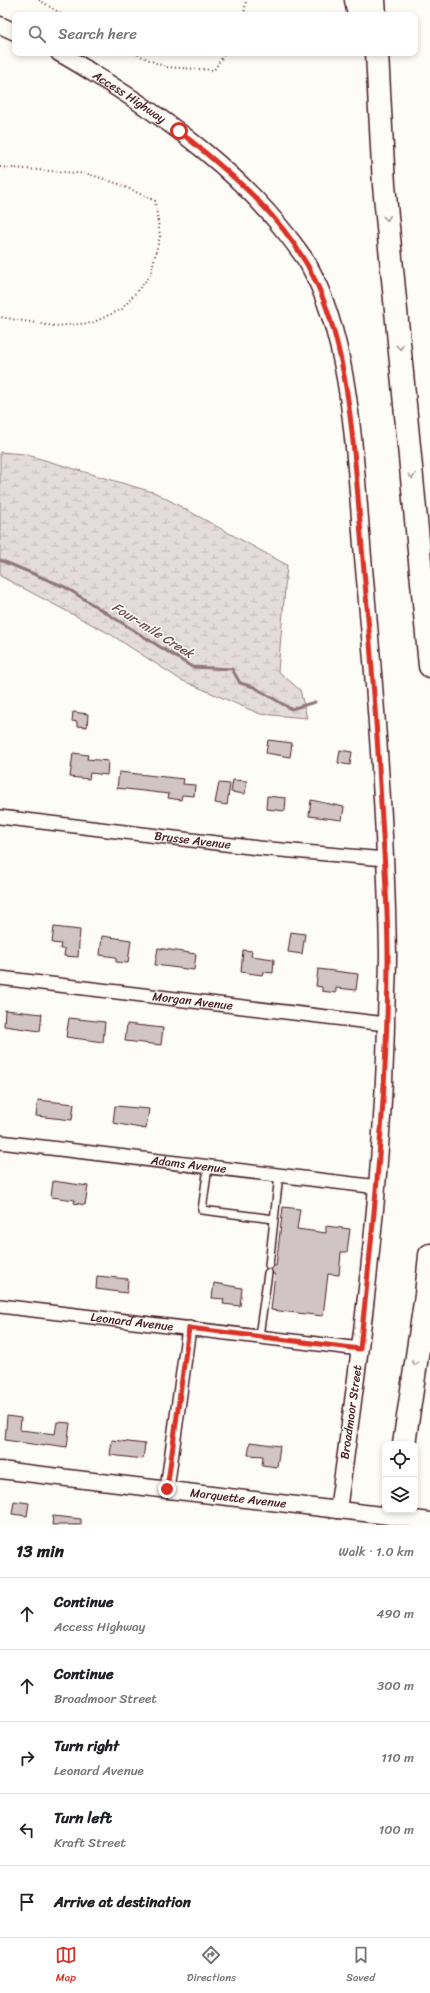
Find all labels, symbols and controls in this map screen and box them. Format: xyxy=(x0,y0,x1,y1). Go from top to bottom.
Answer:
search box xyxy=(12,12,418,56)
text: Search here xyxy=(58,21,137,47)
icon: search xyxy=(26,23,48,45)
street label: Access Highway xyxy=(87,64,171,130)
route start xyxy=(170,122,188,140)
one-way arrow xyxy=(383,215,392,221)
one-way arrow xyxy=(395,344,404,350)
one-way arrow xyxy=(408,473,417,479)
water label: Four-mile Creek xyxy=(108,596,200,665)
street label: Brusse Avenue xyxy=(153,825,232,856)
street label: Morgan Avenue xyxy=(151,985,234,1017)
street label: Adams Avenue xyxy=(149,1149,228,1180)
street label: Leonard Avenue xyxy=(90,1306,175,1338)
one-way arrow xyxy=(411,1360,420,1366)
street label: Broadmoor Street xyxy=(333,1363,369,1461)
map controls xyxy=(382,1441,418,1513)
button: locate xyxy=(382,1441,418,1477)
button: layers xyxy=(382,1477,418,1513)
route end xyxy=(158,1480,176,1498)
street label: Marquette Avenue xyxy=(189,1482,288,1515)
text: 13 min xyxy=(16,1536,64,1566)
text: Walk · 1.0 km xyxy=(339,1540,414,1563)
text: Continue xyxy=(54,1589,114,1615)
text: 490 m xyxy=(376,1602,414,1625)
icon: ahead xyxy=(16,1603,38,1625)
text: Access Highway xyxy=(54,1615,145,1638)
text: Continue xyxy=(54,1661,114,1687)
text: 300 m xyxy=(377,1674,414,1697)
icon: ahead xyxy=(16,1675,38,1697)
text: Broadmoor Street xyxy=(54,1687,157,1710)
text: Turn right xyxy=(54,1733,119,1759)
text: 110 m xyxy=(381,1746,414,1769)
icon: right xyxy=(16,1747,38,1769)
text: Leonard Avenue xyxy=(54,1759,144,1782)
text: Turn left xyxy=(54,1805,112,1831)
text: 100 m xyxy=(379,1818,414,1841)
icon: left xyxy=(16,1819,38,1841)
text: Kraft Street xyxy=(54,1831,126,1854)
text: Arrive at destination xyxy=(54,1889,191,1915)
icon: arrive xyxy=(16,1891,38,1913)
tab: Map xyxy=(55,1944,77,1987)
tab: Directions xyxy=(187,1944,236,1987)
tab: Saved xyxy=(346,1944,375,1987)

